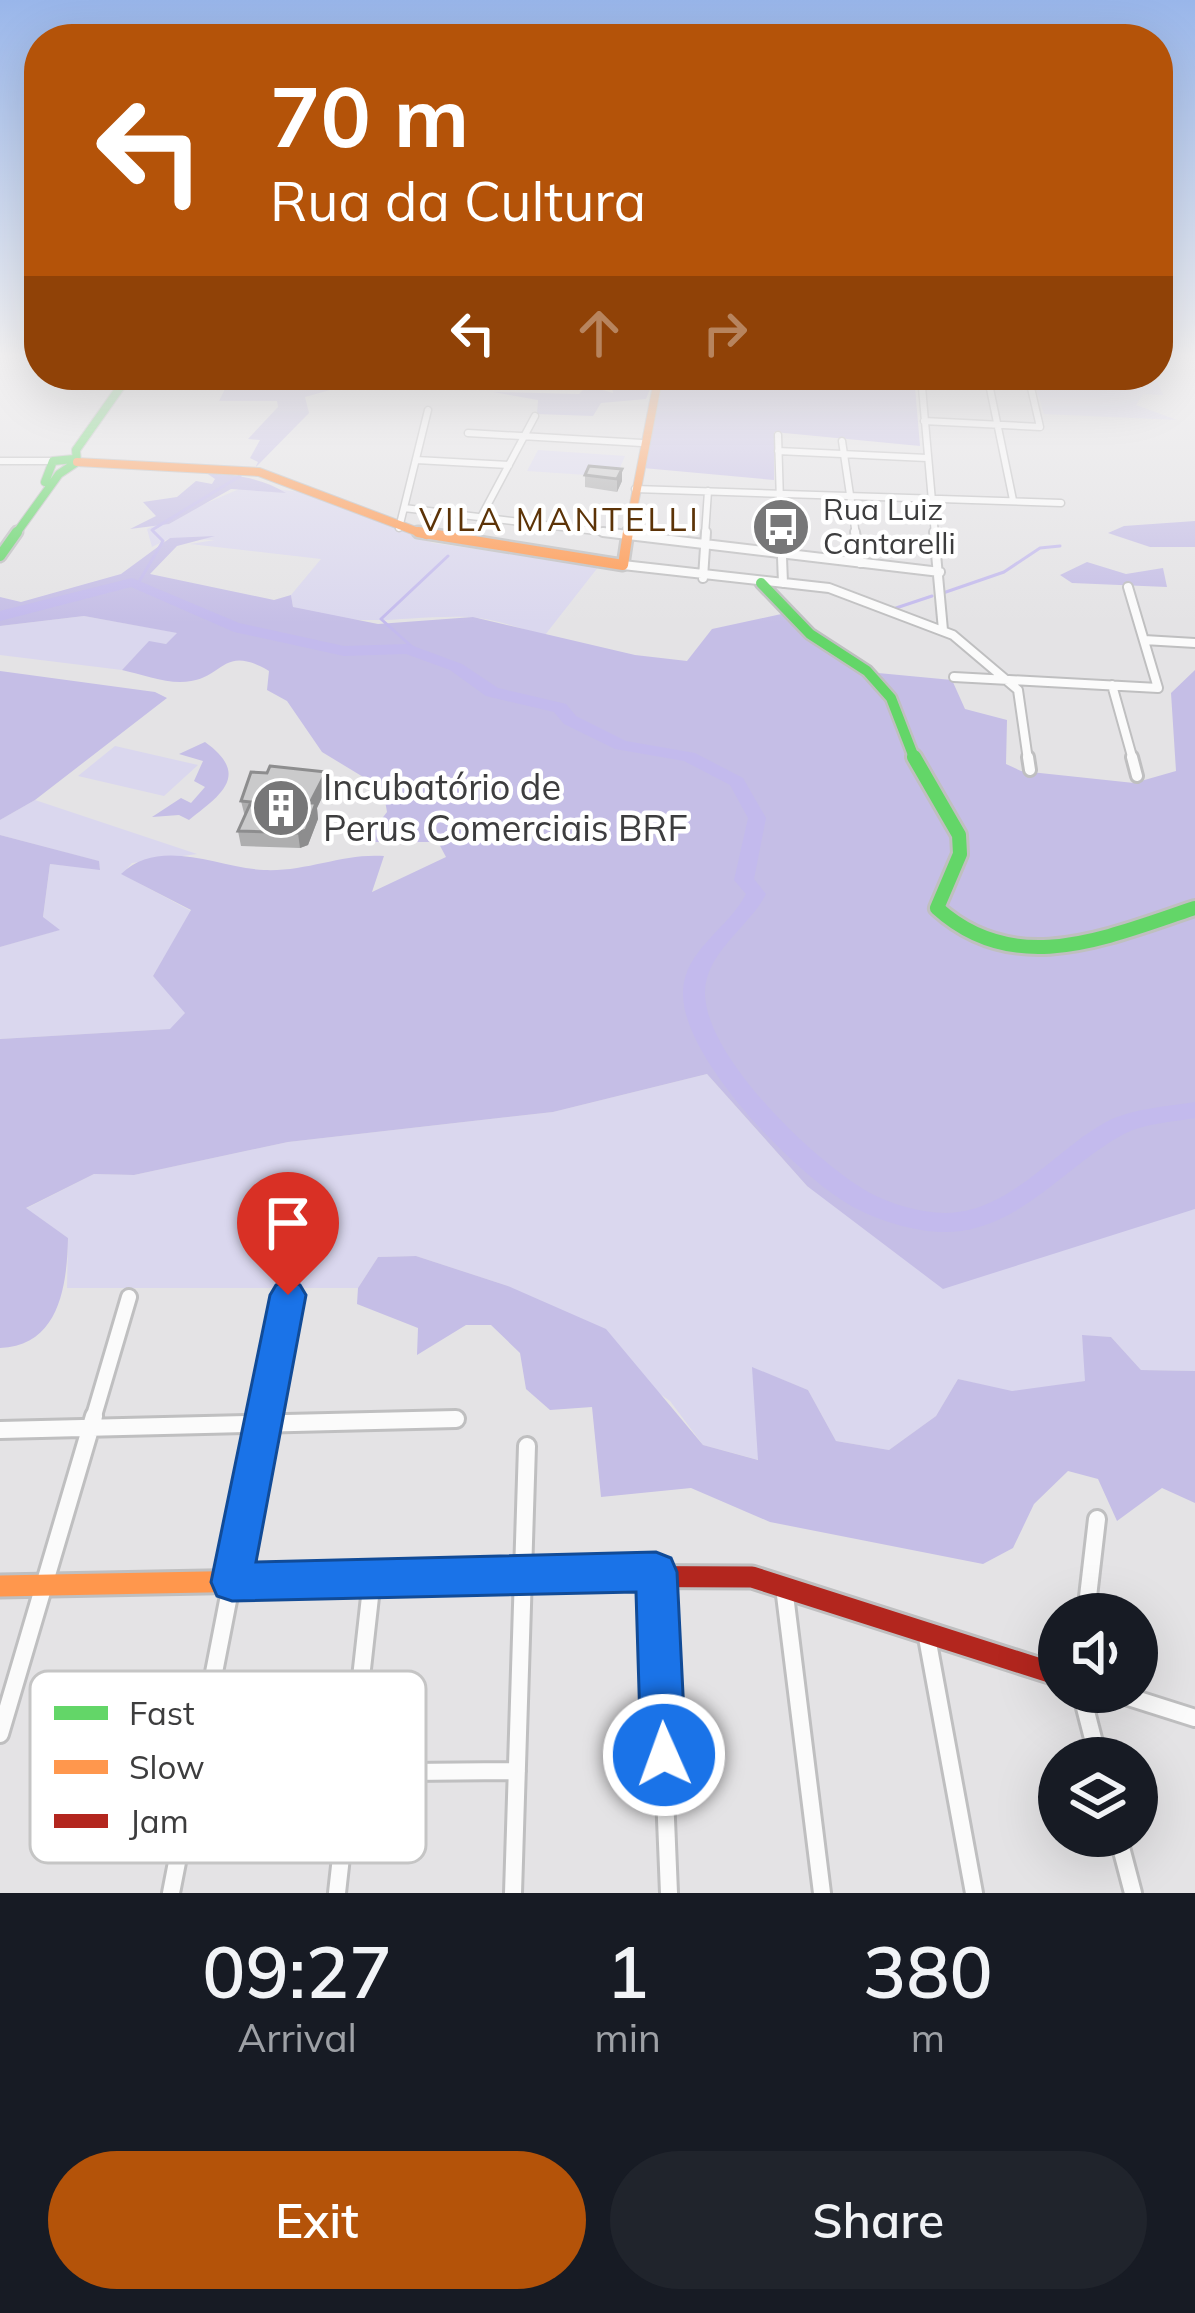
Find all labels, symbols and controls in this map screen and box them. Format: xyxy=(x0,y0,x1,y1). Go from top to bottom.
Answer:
text: 70 m xyxy=(270,63,469,168)
icon: left xyxy=(72,72,228,228)
text: Rua da Cultura xyxy=(270,167,646,235)
icon: left xyxy=(440,300,506,366)
icon: ahead xyxy=(566,300,632,366)
icon: right xyxy=(692,300,758,366)
place label: Rua Luiz Cantarelli xyxy=(823,490,956,562)
bus stop icon: Rua Luiz Cantarelli xyxy=(750,496,812,558)
district label: VILA MANTELLI xyxy=(419,498,701,539)
place label: Incubatório de Perus Comerciais BRF xyxy=(323,764,688,850)
building icon: Incubatório de Perus Comerciais BRF xyxy=(250,777,312,839)
pin xyxy=(237,1172,339,1295)
icon: arrive xyxy=(255,1190,321,1256)
map controls xyxy=(1038,1593,1158,1857)
button: sound xyxy=(1038,1593,1158,1713)
legend xyxy=(30,1671,426,1863)
text: Fast xyxy=(129,1692,194,1733)
position arrow xyxy=(601,1692,727,1818)
button: layers xyxy=(1038,1737,1158,1857)
text: Slow xyxy=(129,1746,205,1787)
text: Jam xyxy=(129,1800,189,1841)
text: 09:27 xyxy=(202,1926,392,2016)
text: 1 xyxy=(606,1926,649,2016)
text: 380 xyxy=(863,1926,993,2016)
text: Arrival xyxy=(238,2013,357,2062)
text: min xyxy=(594,2013,661,2062)
text: m xyxy=(911,2013,945,2062)
button: Exit xyxy=(48,2151,586,2289)
button: Share xyxy=(610,2151,1147,2289)

